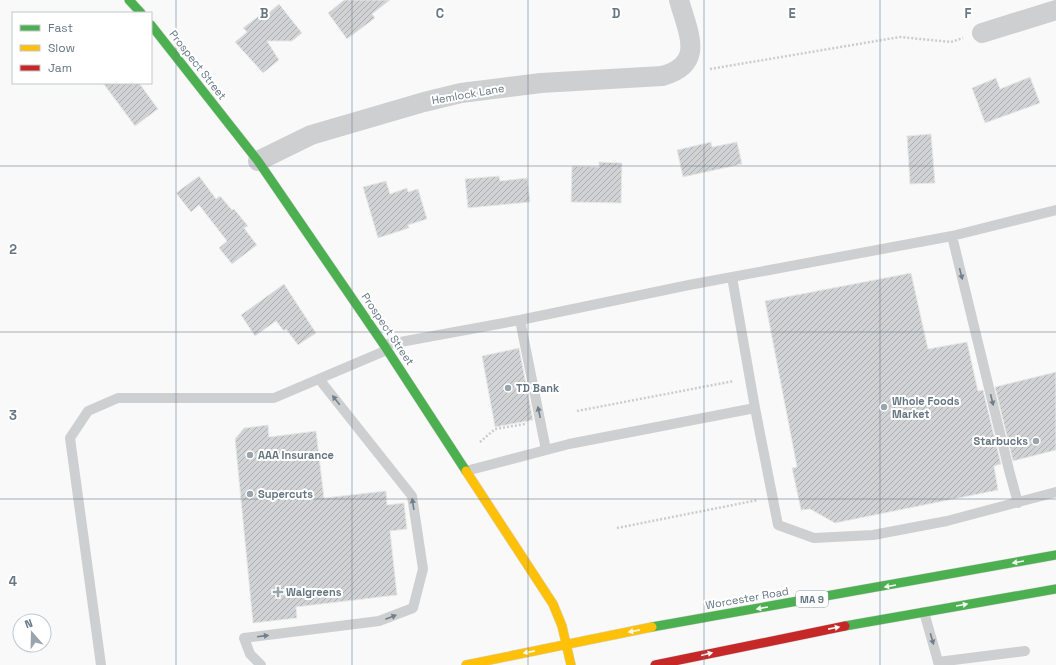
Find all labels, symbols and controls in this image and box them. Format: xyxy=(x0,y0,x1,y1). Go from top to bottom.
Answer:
text: B xyxy=(260,5,269,22)
text: C xyxy=(436,5,444,22)
text: D xyxy=(612,5,621,22)
text: E xyxy=(788,5,796,22)
text: F xyxy=(965,5,972,22)
legend xyxy=(12,12,152,84)
text: Fast xyxy=(48,20,73,36)
street label: Prospect Street xyxy=(166,27,230,103)
text: Slow xyxy=(48,40,75,56)
text: Jam xyxy=(48,60,72,76)
street label: Hemlock Lane xyxy=(431,81,505,107)
text: 2 xyxy=(9,241,17,258)
one-way arrow xyxy=(958,268,964,280)
street label: Prospect Street xyxy=(359,290,417,368)
place label: TD Bank xyxy=(516,381,560,395)
marker: TD Bank xyxy=(503,383,513,393)
place label: Whole Foods Market xyxy=(892,394,960,421)
one-way arrow xyxy=(989,394,995,406)
one-way arrow xyxy=(332,395,341,405)
marker: Whole Foods Market xyxy=(879,402,889,412)
one-way arrow xyxy=(535,406,541,418)
text: 3 xyxy=(9,407,17,424)
place label: Starbucks xyxy=(974,434,1028,448)
marker: Starbucks xyxy=(1031,436,1041,446)
place label: AAA Insurance xyxy=(258,448,334,462)
marker: AAA Insurance xyxy=(245,450,255,460)
place label: Supercuts xyxy=(258,487,313,501)
marker: Supercuts xyxy=(245,489,255,499)
one-way arrow xyxy=(410,498,416,510)
one-way arrow xyxy=(1012,560,1024,566)
text: 4 xyxy=(9,573,17,590)
one-way arrow xyxy=(884,583,896,589)
street label: Worcester Road xyxy=(704,584,790,612)
place label: Walgreens xyxy=(286,585,342,599)
marker: Walgreens xyxy=(273,587,283,597)
road number: MA 9 xyxy=(796,591,828,607)
one-way arrow xyxy=(956,602,968,608)
one-way arrow xyxy=(756,605,768,611)
north arrow xyxy=(12,613,52,653)
one-way arrow xyxy=(386,613,398,619)
text: N xyxy=(23,616,34,631)
one-way arrow xyxy=(828,625,840,631)
one-way arrow xyxy=(628,628,640,634)
one-way arrow xyxy=(257,632,269,639)
one-way arrow xyxy=(929,633,935,645)
one-way arrow xyxy=(523,650,535,656)
one-way arrow xyxy=(701,650,713,656)

